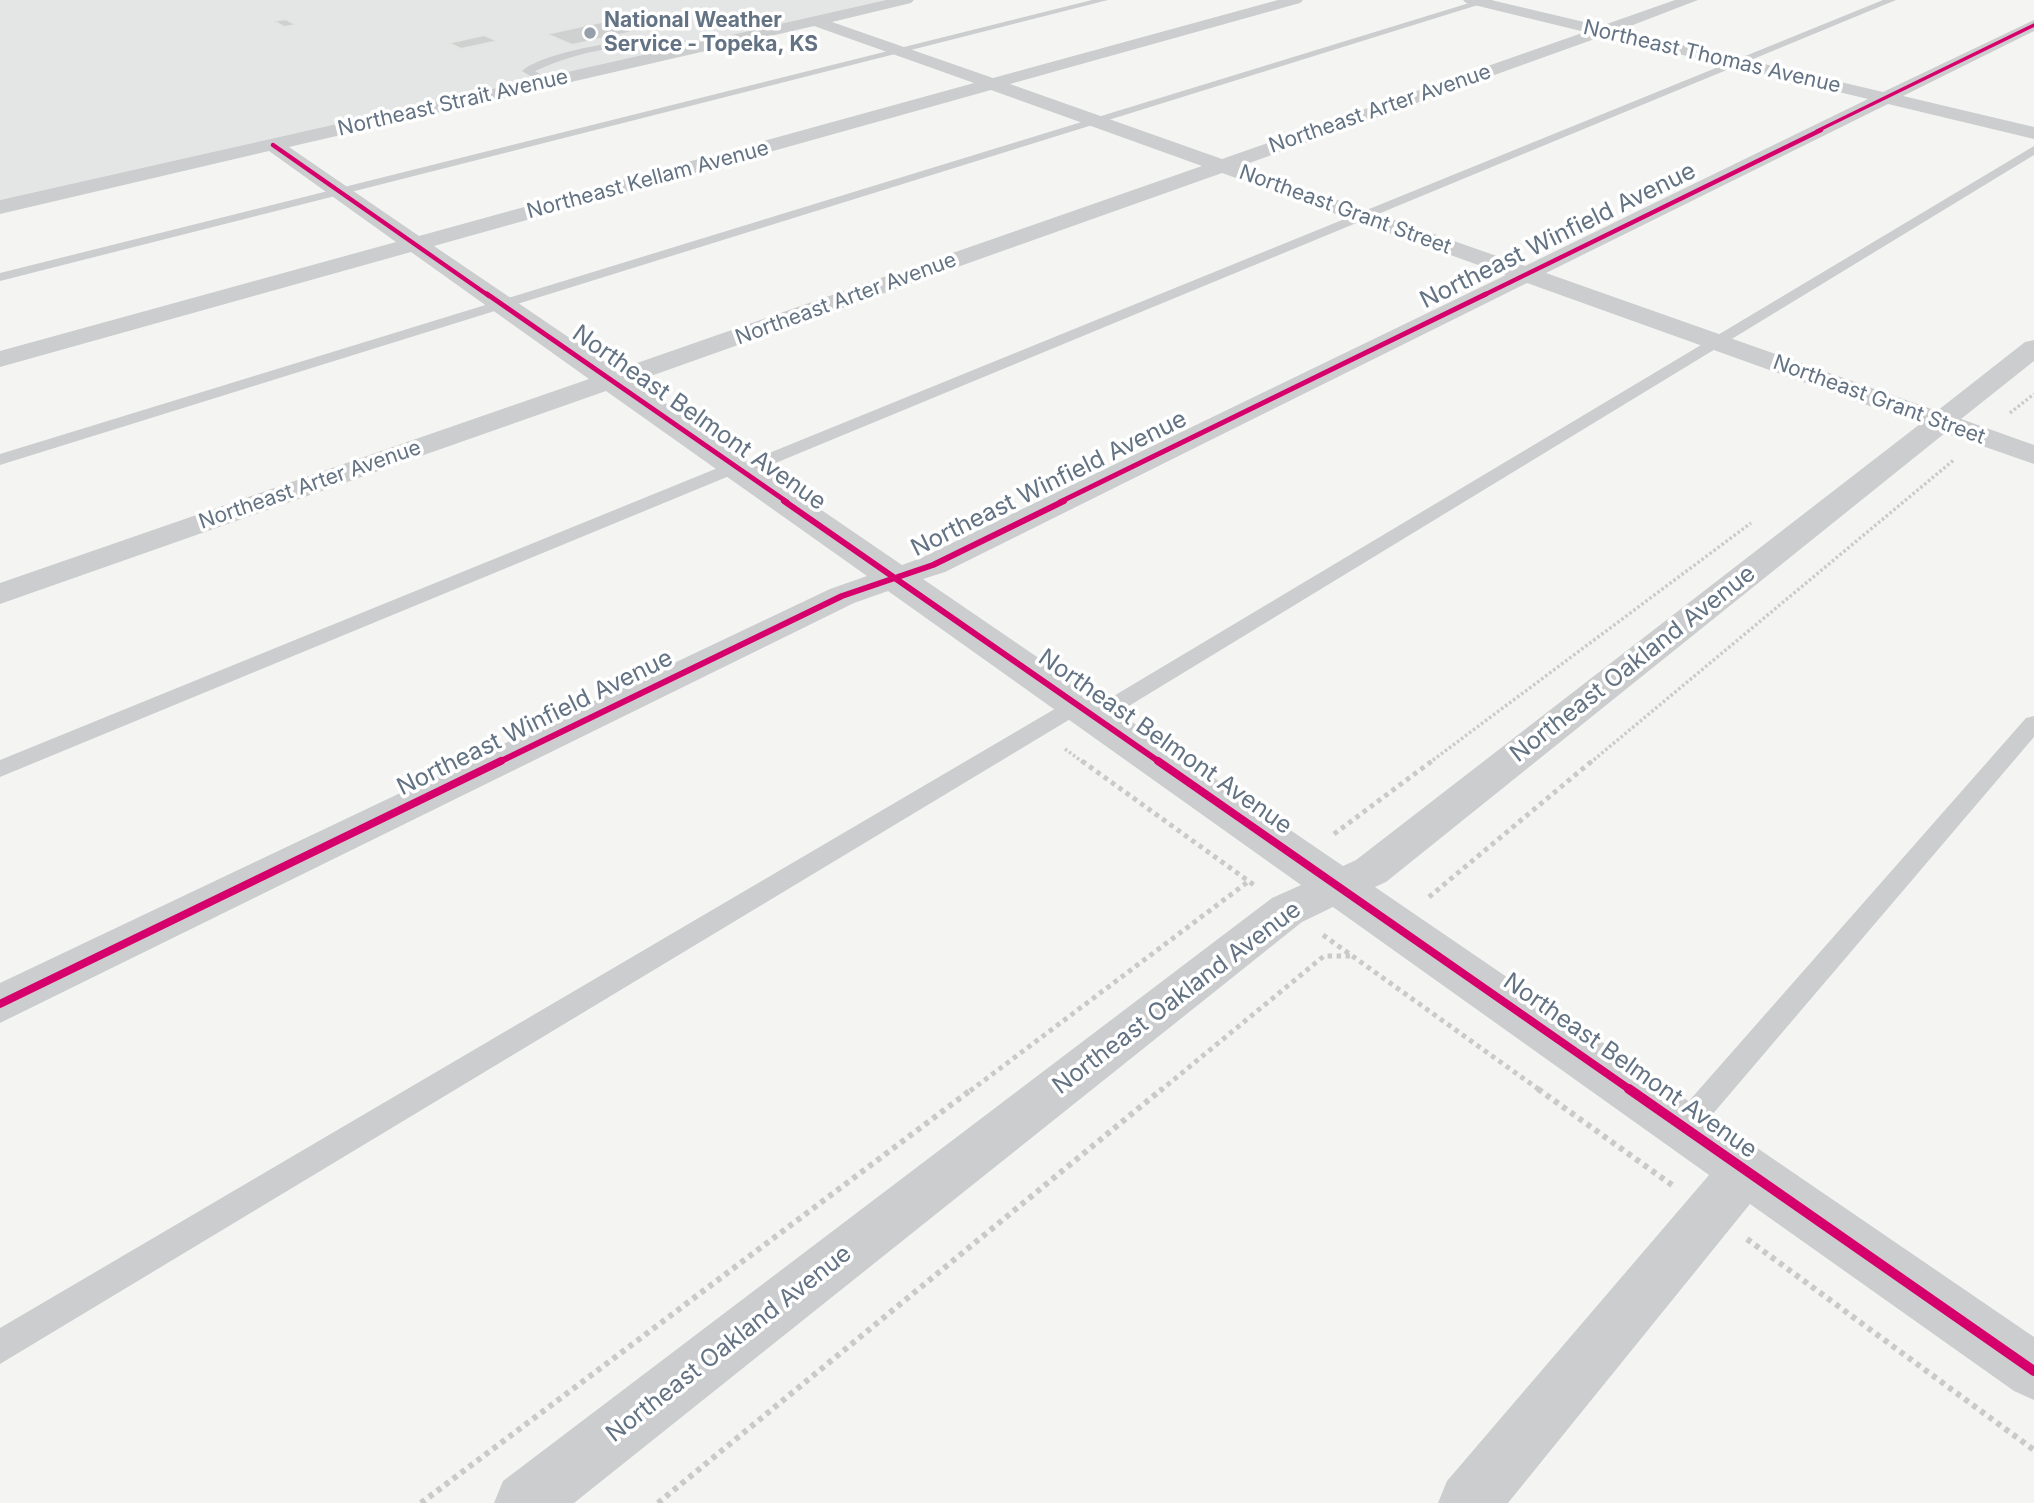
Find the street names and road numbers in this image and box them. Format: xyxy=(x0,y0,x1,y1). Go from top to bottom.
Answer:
street label: Northeast Thomas Avenue xyxy=(1581,15,1843,99)
street label: Northeast Arter Avenue xyxy=(1266,59,1494,159)
street label: Northeast Strait Avenue xyxy=(335,64,571,142)
street label: Northeast Kellam Avenue xyxy=(524,136,772,224)
street label: Northeast Winfield Avenue xyxy=(1416,157,1700,315)
street label: Northeast Grant Street xyxy=(1236,160,1454,260)
street label: Northeast Arter Avenue xyxy=(732,247,960,351)
street label: Northeast Belmont Avenue xyxy=(567,319,831,517)
street label: Northeast Grant Street xyxy=(1770,350,1988,450)
street label: Northeast Winfield Avenue xyxy=(907,405,1191,563)
street label: Northeast Arter Avenue xyxy=(196,435,424,535)
street label: Northeast Oakland Avenue xyxy=(1505,559,1761,769)
street label: Northeast Belmont Avenue xyxy=(1033,643,1297,841)
street label: Northeast Winfield Avenue xyxy=(393,644,677,802)
street label: Northeast Oakland Avenue xyxy=(1047,895,1307,1101)
street label: Northeast Belmont Avenue xyxy=(1498,967,1762,1165)
street label: Northeast Oakland Avenue xyxy=(601,1239,857,1449)

